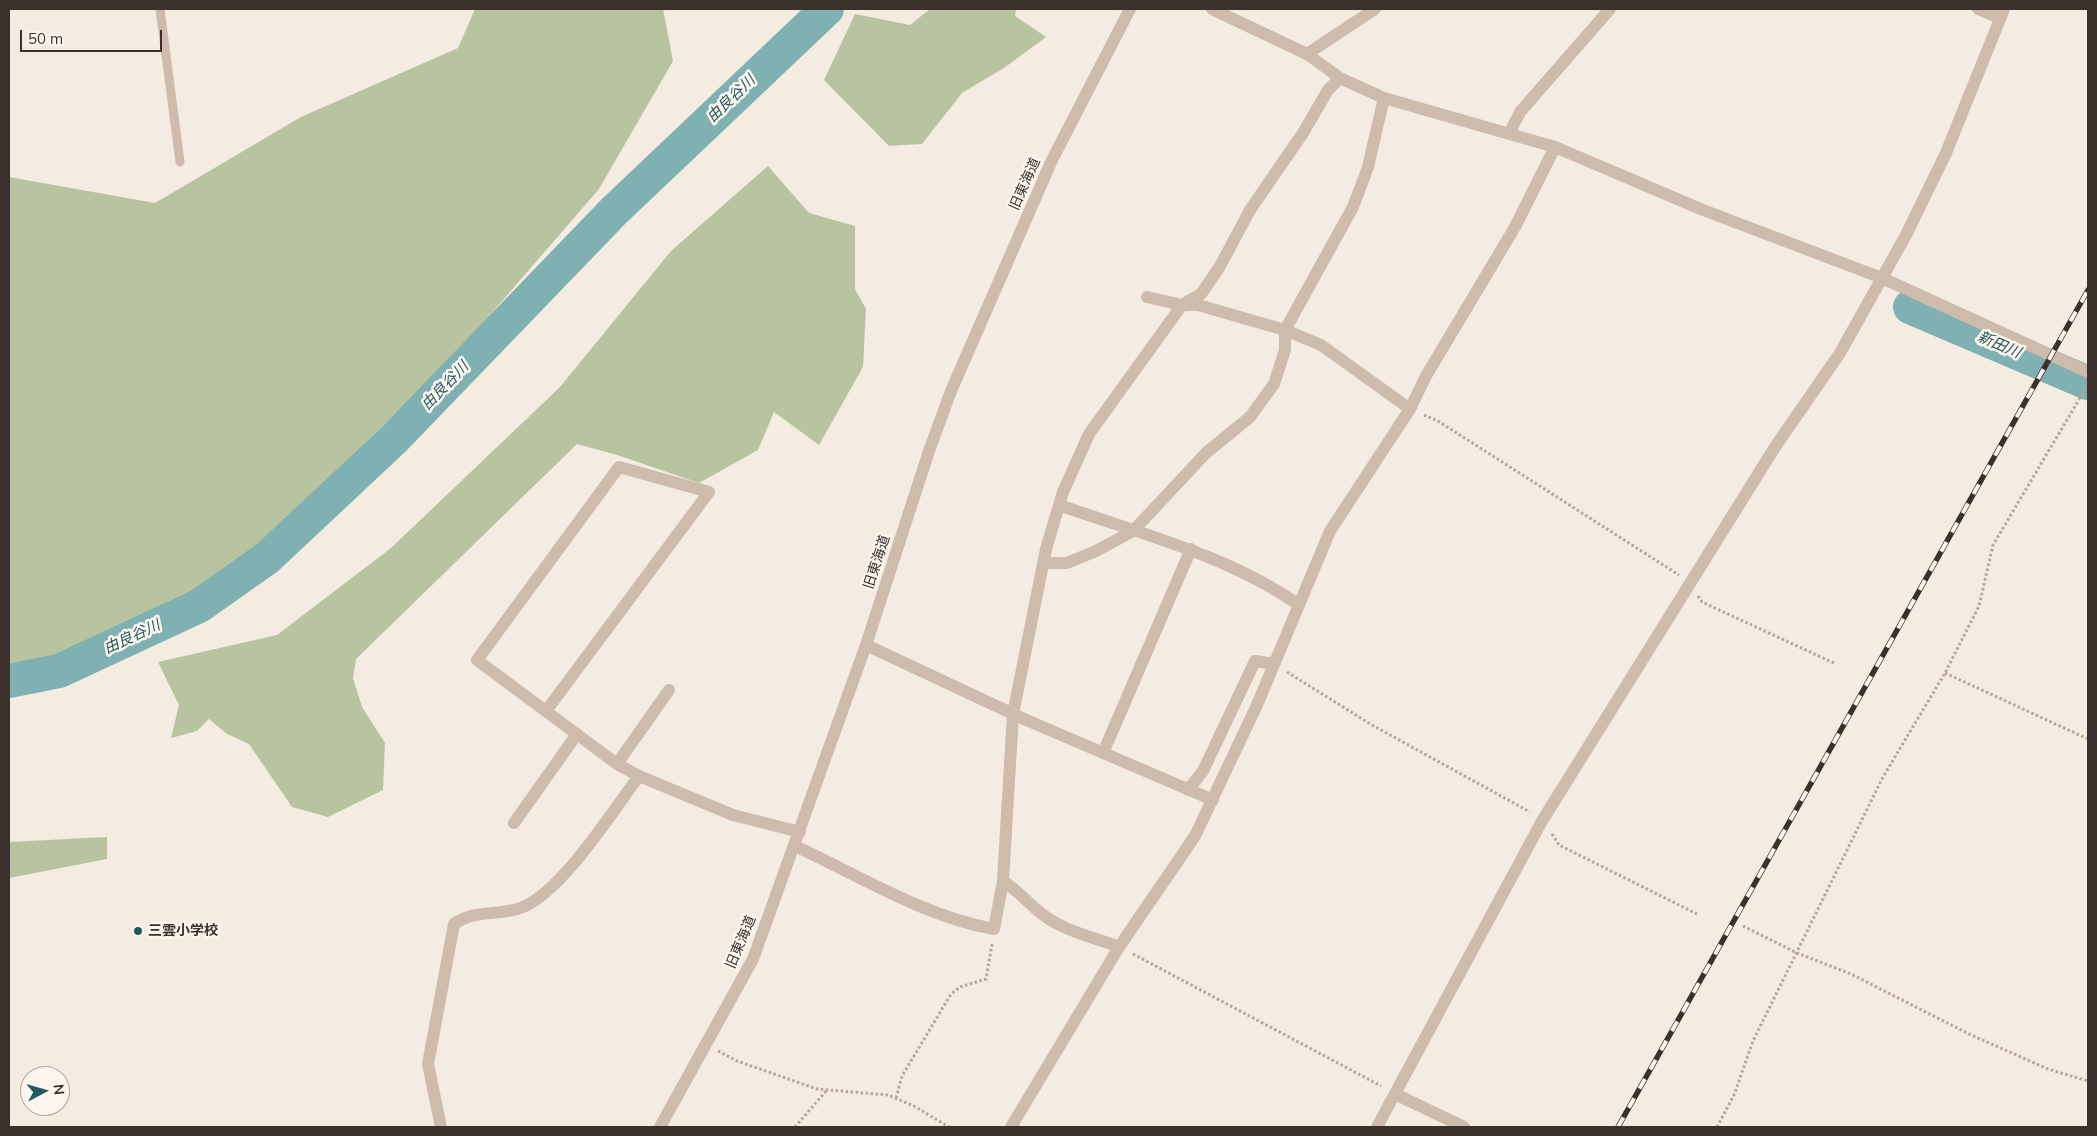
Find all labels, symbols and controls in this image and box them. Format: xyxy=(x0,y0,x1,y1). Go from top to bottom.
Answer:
scale bar xyxy=(22,20,165,52)
text: 50 m xyxy=(28,29,63,48)
water label: 由良谷川 xyxy=(703,72,759,126)
street label: 旧東海道 xyxy=(1006,155,1044,213)
water label: 新田川 xyxy=(1975,328,2023,362)
water label: 由良谷川 xyxy=(418,358,472,414)
street label: 旧東海道 xyxy=(860,533,894,591)
water label: 由良谷川 xyxy=(101,616,163,658)
street label: 旧東海道 xyxy=(722,913,760,971)
place label: 三雲小学校 xyxy=(148,923,218,939)
marker: 三雲小学校 xyxy=(132,925,144,937)
north arrow xyxy=(20,1066,70,1116)
text: N xyxy=(49,1083,68,1096)

